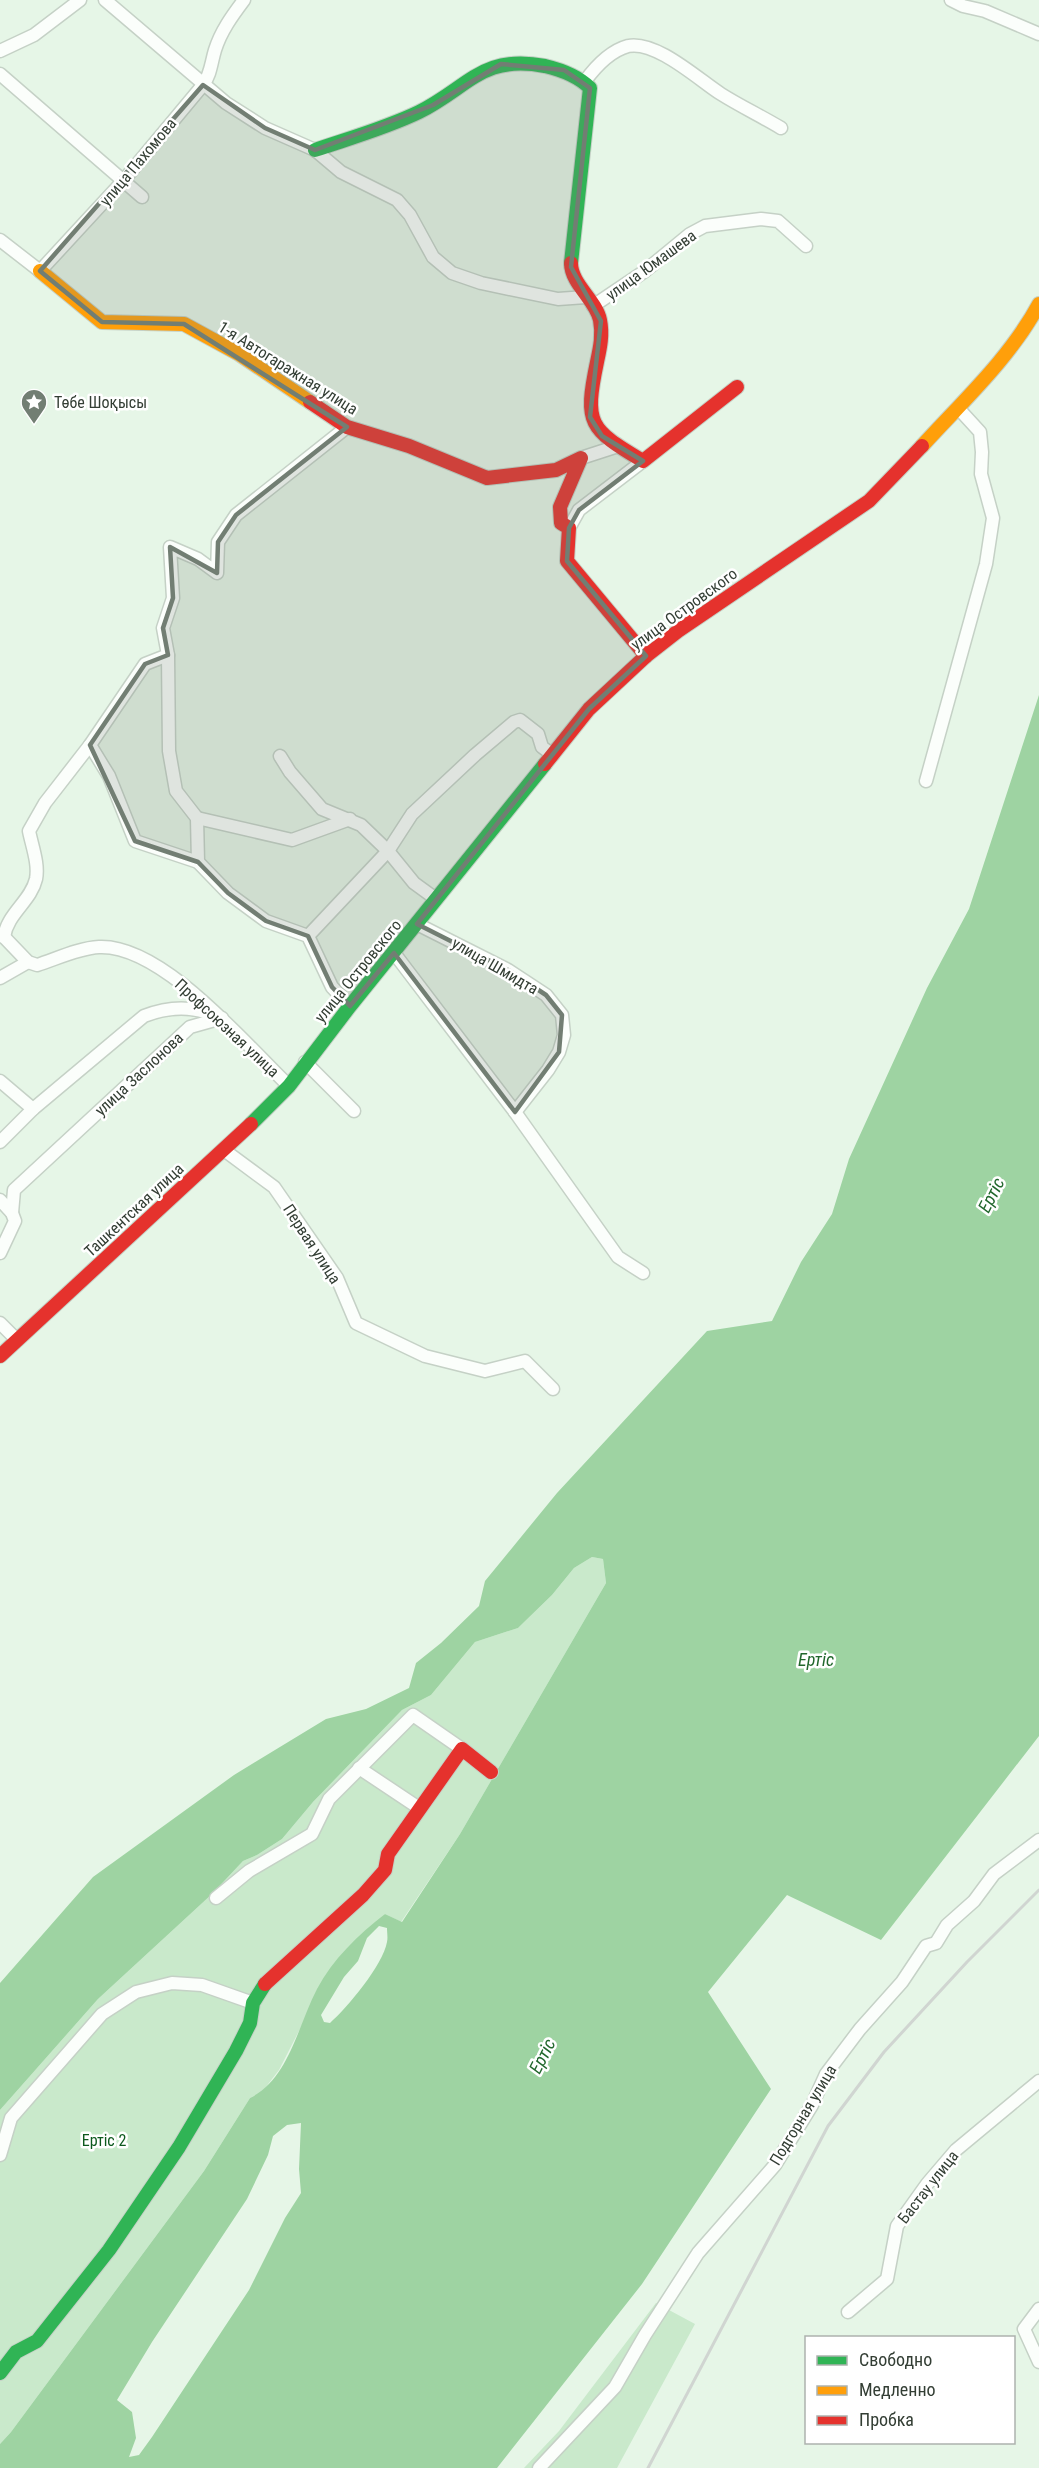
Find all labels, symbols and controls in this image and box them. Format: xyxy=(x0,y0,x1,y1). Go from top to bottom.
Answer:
street label: улица Пахомова xyxy=(96,114,180,210)
street label: улица Юмашева xyxy=(602,226,700,304)
street label: 1-я Автогаражная улица xyxy=(215,317,361,419)
place icon: Төбе Шоқысы xyxy=(19,387,49,425)
place label: Төбе Шоқысы xyxy=(54,393,147,412)
street label: улица Островского xyxy=(627,564,741,654)
street label: улица Островского xyxy=(311,916,405,1026)
street label: улица Шмидта xyxy=(448,934,542,998)
street label: Профсоюзная улица xyxy=(171,975,283,1081)
street label: улица Заслонова xyxy=(91,1028,187,1120)
street label: Ташкентская улица xyxy=(80,1159,188,1261)
water label: Ертіс xyxy=(973,1174,1009,1216)
street label: Первая улица xyxy=(279,1201,345,1287)
water label: Ертіс xyxy=(798,1649,834,1670)
water label: Ертіс xyxy=(524,2035,560,2077)
street label: Подгорная улица xyxy=(766,2061,840,2169)
park label: Ертіс 2 xyxy=(82,2131,126,2150)
street label: Бастау улица xyxy=(894,2147,962,2227)
legend xyxy=(805,2336,1015,2444)
text: Свободно xyxy=(859,2349,932,2370)
text: Медленно xyxy=(859,2379,936,2400)
text: Пробка xyxy=(859,2409,914,2430)

